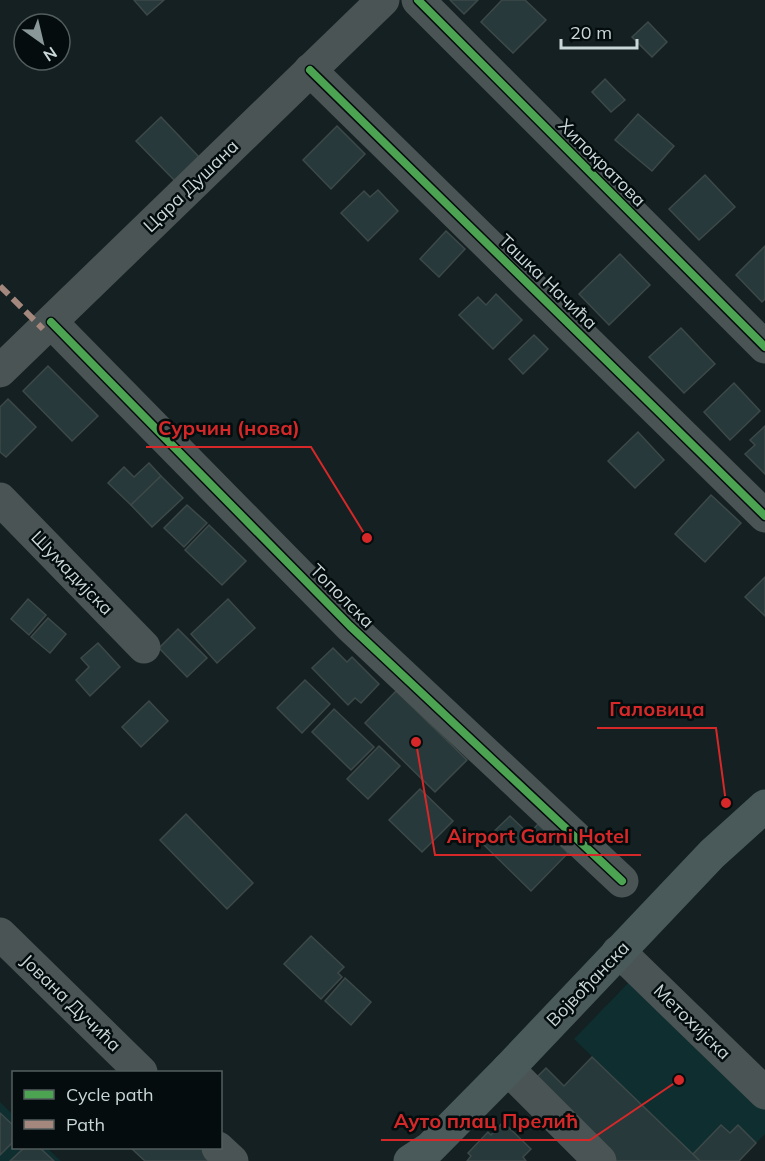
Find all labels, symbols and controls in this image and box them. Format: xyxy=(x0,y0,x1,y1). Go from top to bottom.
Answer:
north arrow xyxy=(12,12,72,72)
scale bar xyxy=(561,12,638,50)
text: 20 m xyxy=(570,21,612,44)
text: N xyxy=(40,43,61,66)
street label: Хипократова xyxy=(554,114,651,211)
street label: Цара Душана xyxy=(138,135,243,237)
street label: Ташка Начића xyxy=(494,229,602,334)
callout: Сурчин (нова) xyxy=(146,409,311,447)
text: Сурчин (нова) xyxy=(158,415,300,440)
street label: Шумадијска xyxy=(27,526,118,620)
street label: Тополска xyxy=(305,559,379,633)
callout: Галовица xyxy=(597,690,716,728)
text: Галовица xyxy=(609,696,705,721)
callout: Airport Garni Hotel xyxy=(435,817,641,855)
text: Airport Garni Hotel xyxy=(447,823,629,848)
street label: Војвођанска xyxy=(541,936,634,1031)
street label: Јована Дучића xyxy=(17,949,126,1056)
street label: Метохијска xyxy=(649,979,736,1064)
legend xyxy=(12,1071,222,1149)
text: Cycle path xyxy=(66,1083,153,1106)
callout: Ауто плац Прелић xyxy=(381,1102,590,1140)
text: Ауто плац Прелић xyxy=(394,1108,578,1133)
text: Path xyxy=(66,1113,105,1136)

